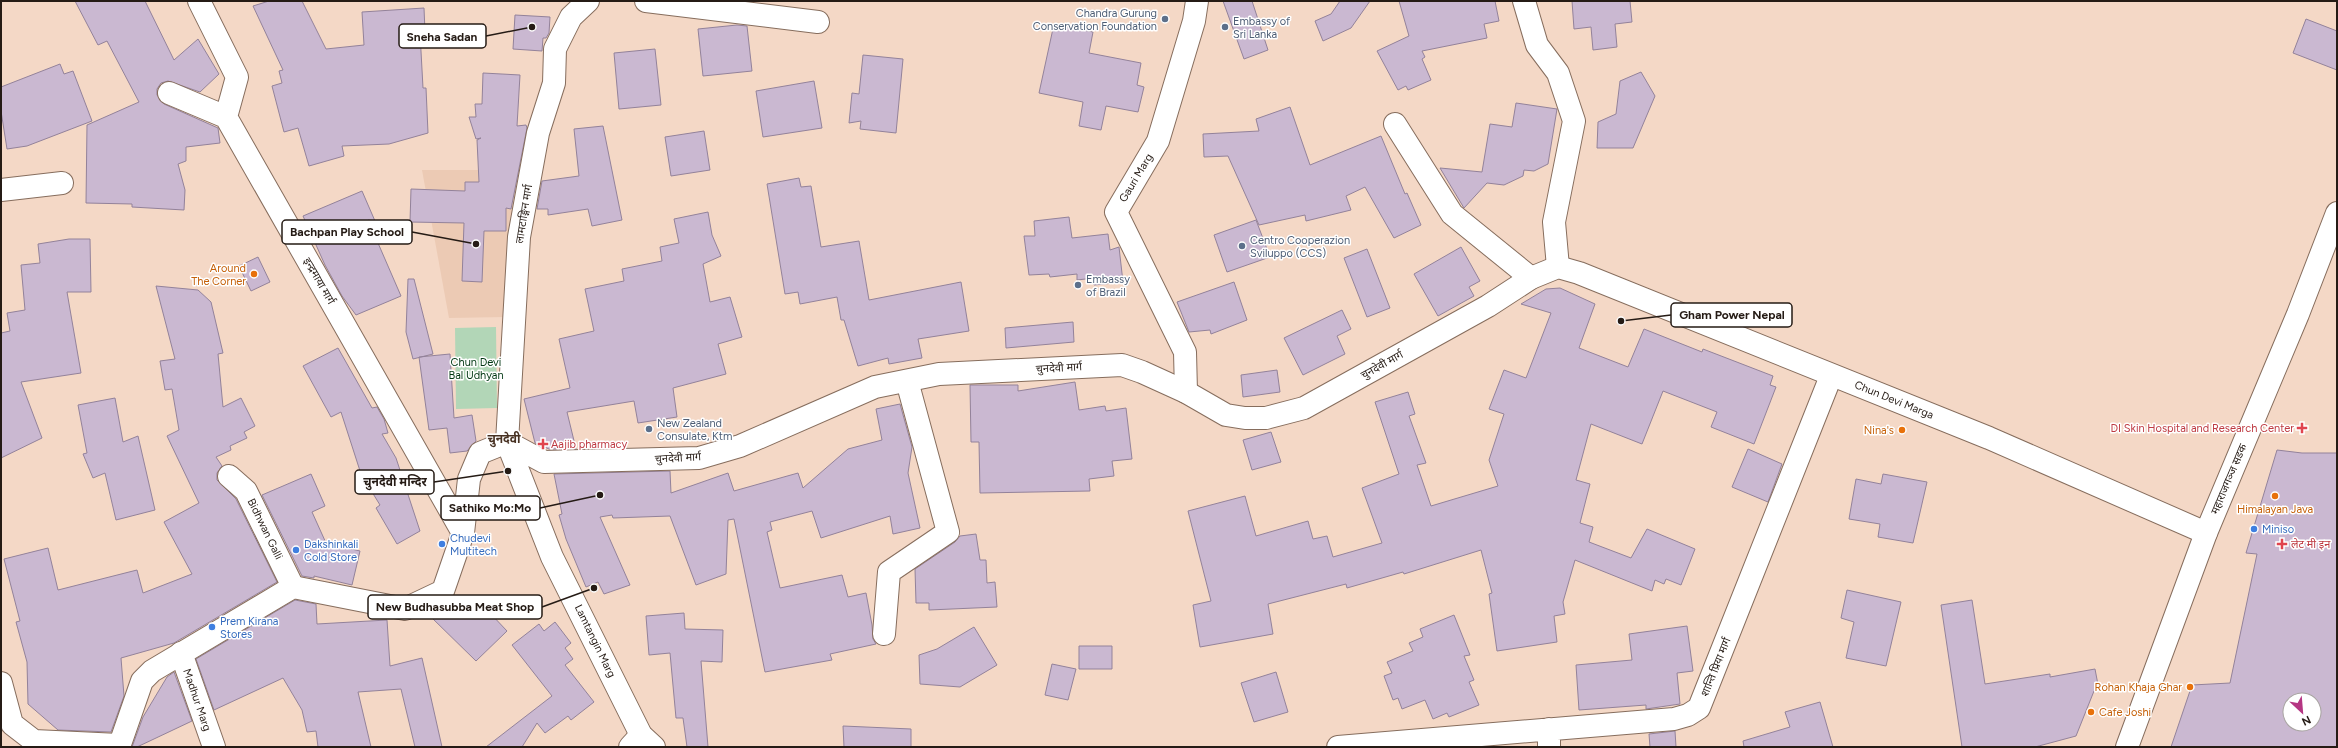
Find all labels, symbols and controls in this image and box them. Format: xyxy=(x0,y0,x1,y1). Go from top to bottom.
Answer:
place label: Chandra Gurung Conservation Foundation xyxy=(1033,7,1157,33)
marker: Chandra Gurung Conservation Foundation xyxy=(1160,14,1170,24)
place label: Embassy of Sri Lanka xyxy=(1233,15,1291,41)
marker: Embassy of Sri Lanka xyxy=(1220,22,1230,32)
callout: Sneha Sadan xyxy=(399,24,486,48)
text: Sneha Sadan xyxy=(407,30,478,44)
street label: Gauri Marg xyxy=(1116,151,1156,205)
street label: लामटाङ्गिन मार्ग xyxy=(513,183,535,244)
callout: Bachpan Play School xyxy=(282,220,412,244)
text: Bachpan Play School xyxy=(290,225,404,239)
place label: Centro Cooperazion Sviluppo (CCS) xyxy=(1250,234,1350,260)
marker: Centro Cooperazion Sviluppo (CCS) xyxy=(1237,241,1247,251)
street label: इन्द्रमाया मार्ग xyxy=(300,255,338,307)
place label: Around The Corner xyxy=(191,262,246,288)
marker: Around The Corner xyxy=(249,269,259,279)
place label: Embassy of Brazil xyxy=(1086,273,1130,299)
marker: Embassy of Brazil xyxy=(1073,280,1083,290)
callout: Gham Power Nepal xyxy=(1671,303,1792,327)
text: Gham Power Nepal xyxy=(1679,308,1785,322)
street label: चुनदेवी मार्ग xyxy=(1359,348,1406,382)
park label: Chun Devi Bal Udhyan xyxy=(448,356,504,382)
street label: चुनदेवी मार्ग xyxy=(1036,360,1083,376)
street label: Chun Devi Marga xyxy=(1853,378,1935,422)
place label: New Zealand Consulate, Ktm xyxy=(657,417,732,443)
place label: DI Skin Hospital and Research Center xyxy=(2111,422,2294,435)
marker: DI Skin Hospital and Research Center xyxy=(2297,423,2307,433)
marker: New Zealand Consulate, Ktm xyxy=(644,424,654,434)
place label: Nina's xyxy=(1864,424,1894,437)
marker: Nina's xyxy=(1897,425,1907,435)
district label: चुनदेवी xyxy=(487,431,521,448)
place label: Aajib pharmacy xyxy=(551,438,627,451)
marker: Aajib pharmacy xyxy=(538,439,548,449)
street label: महाराजगञ्ज सडक xyxy=(2208,441,2250,516)
street label: चुनदेवी मार्ग xyxy=(655,450,702,466)
callout: चुनदेवी मन्दिर xyxy=(355,470,434,494)
text: चुनदेवी मन्दिर xyxy=(363,474,427,491)
marker: Himalayan Java xyxy=(2270,491,2280,501)
street label: Bidhwan Galli xyxy=(245,496,285,562)
callout: Sathiko Mo:Mo xyxy=(441,496,540,520)
text: Sathiko Mo:Mo xyxy=(449,501,531,515)
place label: Himalayan Java xyxy=(2237,503,2313,516)
place label: Miniso xyxy=(2262,523,2294,536)
marker: Miniso xyxy=(2249,524,2259,534)
place label: Chudevi Multitech xyxy=(450,532,497,558)
place label: Dakshinkali Cold Store xyxy=(304,538,358,564)
marker: लेट मी इन xyxy=(2276,538,2288,550)
place label: लेट मी इन xyxy=(2291,538,2331,551)
marker: Chudevi Multitech xyxy=(437,539,447,549)
marker: Dakshinkali Cold Store xyxy=(291,545,301,555)
callout: New Budhasubba Meat Shop xyxy=(368,595,542,619)
text: New Budhasubba Meat Shop xyxy=(376,600,534,614)
street label: Lamtangin Marg xyxy=(572,602,618,680)
place label: Prem Kirana Stores xyxy=(220,615,278,641)
marker: Prem Kirana Stores xyxy=(207,622,217,632)
street label: शान्ति प्रिया मार्ग xyxy=(1698,635,1734,698)
street label: Madhur Marg xyxy=(180,667,214,733)
place label: Rohan Khaja Ghar xyxy=(2095,681,2182,694)
marker: Rohan Khaja Ghar xyxy=(2185,682,2195,692)
north arrow xyxy=(2282,692,2322,732)
place label: Cafe Joshi xyxy=(2099,706,2151,719)
marker: Cafe Joshi xyxy=(2086,707,2096,717)
text: N xyxy=(2299,713,2313,728)

